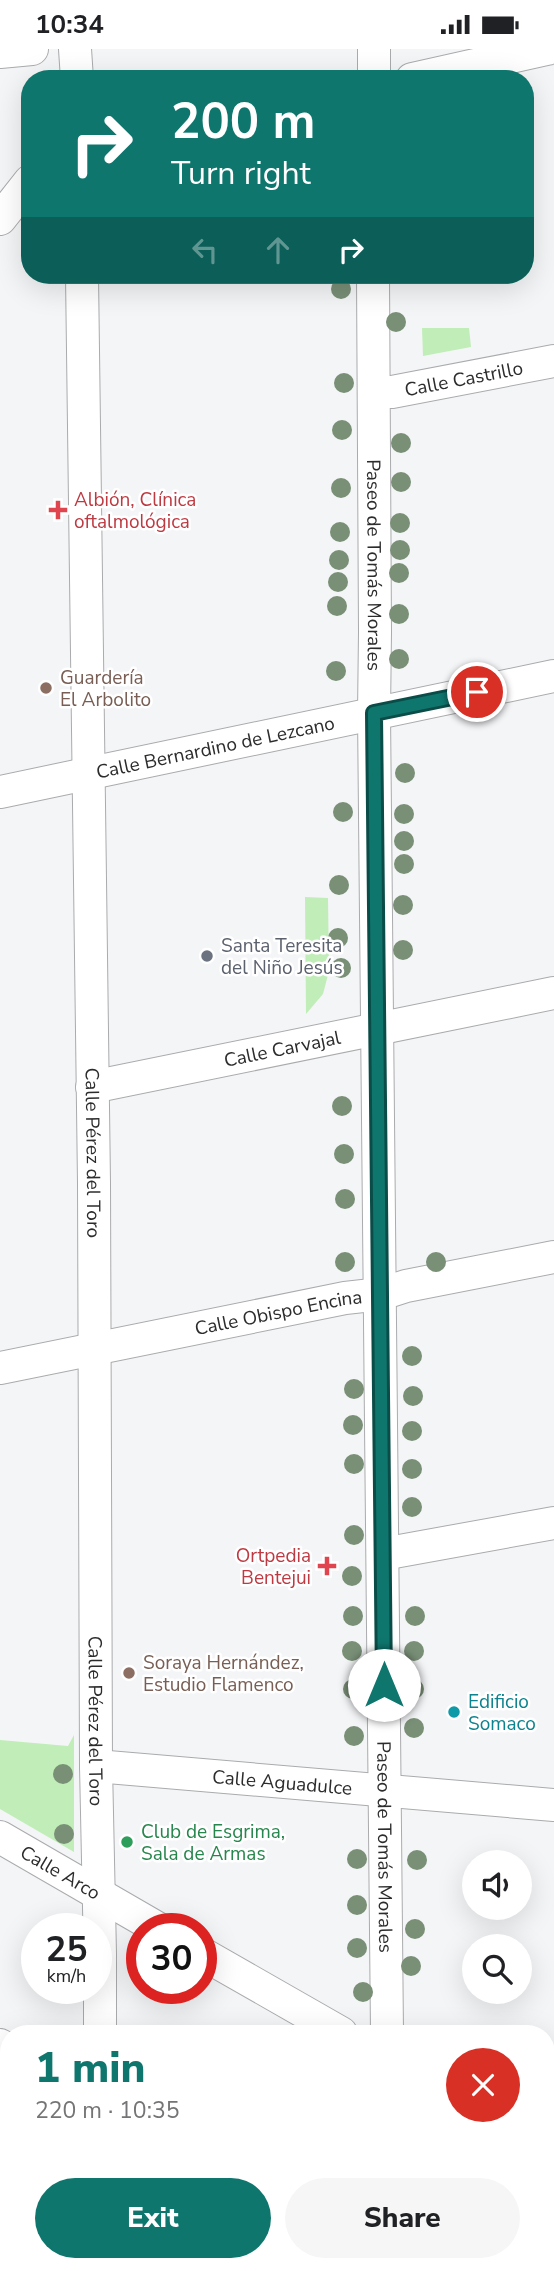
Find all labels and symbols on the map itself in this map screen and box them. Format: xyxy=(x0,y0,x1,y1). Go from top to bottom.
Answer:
street label: Calle Castrillo xyxy=(403,355,525,403)
street label: Paseo de Tomás Morales xyxy=(360,459,387,671)
place label: Albión, Clínica oftalmológica xyxy=(74,487,196,535)
marker: Albión, Clínica oftalmológica xyxy=(48,500,68,520)
pin xyxy=(447,662,507,722)
place label: Guardería El Arbolito xyxy=(60,665,151,713)
marker: Guardería El Arbolito xyxy=(38,680,54,696)
street label: Calle Bernardino de Lezcano xyxy=(94,710,337,786)
place label: Santa Teresita del Niño Jesús xyxy=(221,933,343,981)
marker: Santa Teresita del Niño Jesús xyxy=(199,948,215,964)
street label: Calle Carvajal xyxy=(222,1025,343,1074)
street label: Calle Pérez del Toro xyxy=(78,1068,106,1238)
street label: Calle Obispo Encina xyxy=(192,1284,364,1342)
place label: Ortpedia Bentejui xyxy=(236,1543,311,1591)
marker: Ortpedia Bentejui xyxy=(317,1556,337,1576)
street label: Calle Pérez del Toro xyxy=(82,1636,109,1806)
position arrow xyxy=(347,1648,421,1722)
place label: Soraya Hernández, Estudio Flamenco xyxy=(143,1650,304,1698)
marker: Soraya Hernández, Estudio Flamenco xyxy=(121,1665,137,1681)
place label: Edificio Somaco xyxy=(468,1689,536,1737)
marker: Edificio Somaco xyxy=(446,1704,462,1720)
street label: Paseo de Tomás Morales xyxy=(370,1741,398,1953)
street label: Calle Aguadulce xyxy=(211,1764,353,1802)
place label: Club de Esgrima, Sala de Armas xyxy=(141,1819,285,1867)
marker: Club de Esgrima, Sala de Armas xyxy=(119,1834,135,1850)
street label: Calle Arco xyxy=(15,1840,105,1906)
speed limit sign: 30 xyxy=(126,1913,217,2004)

